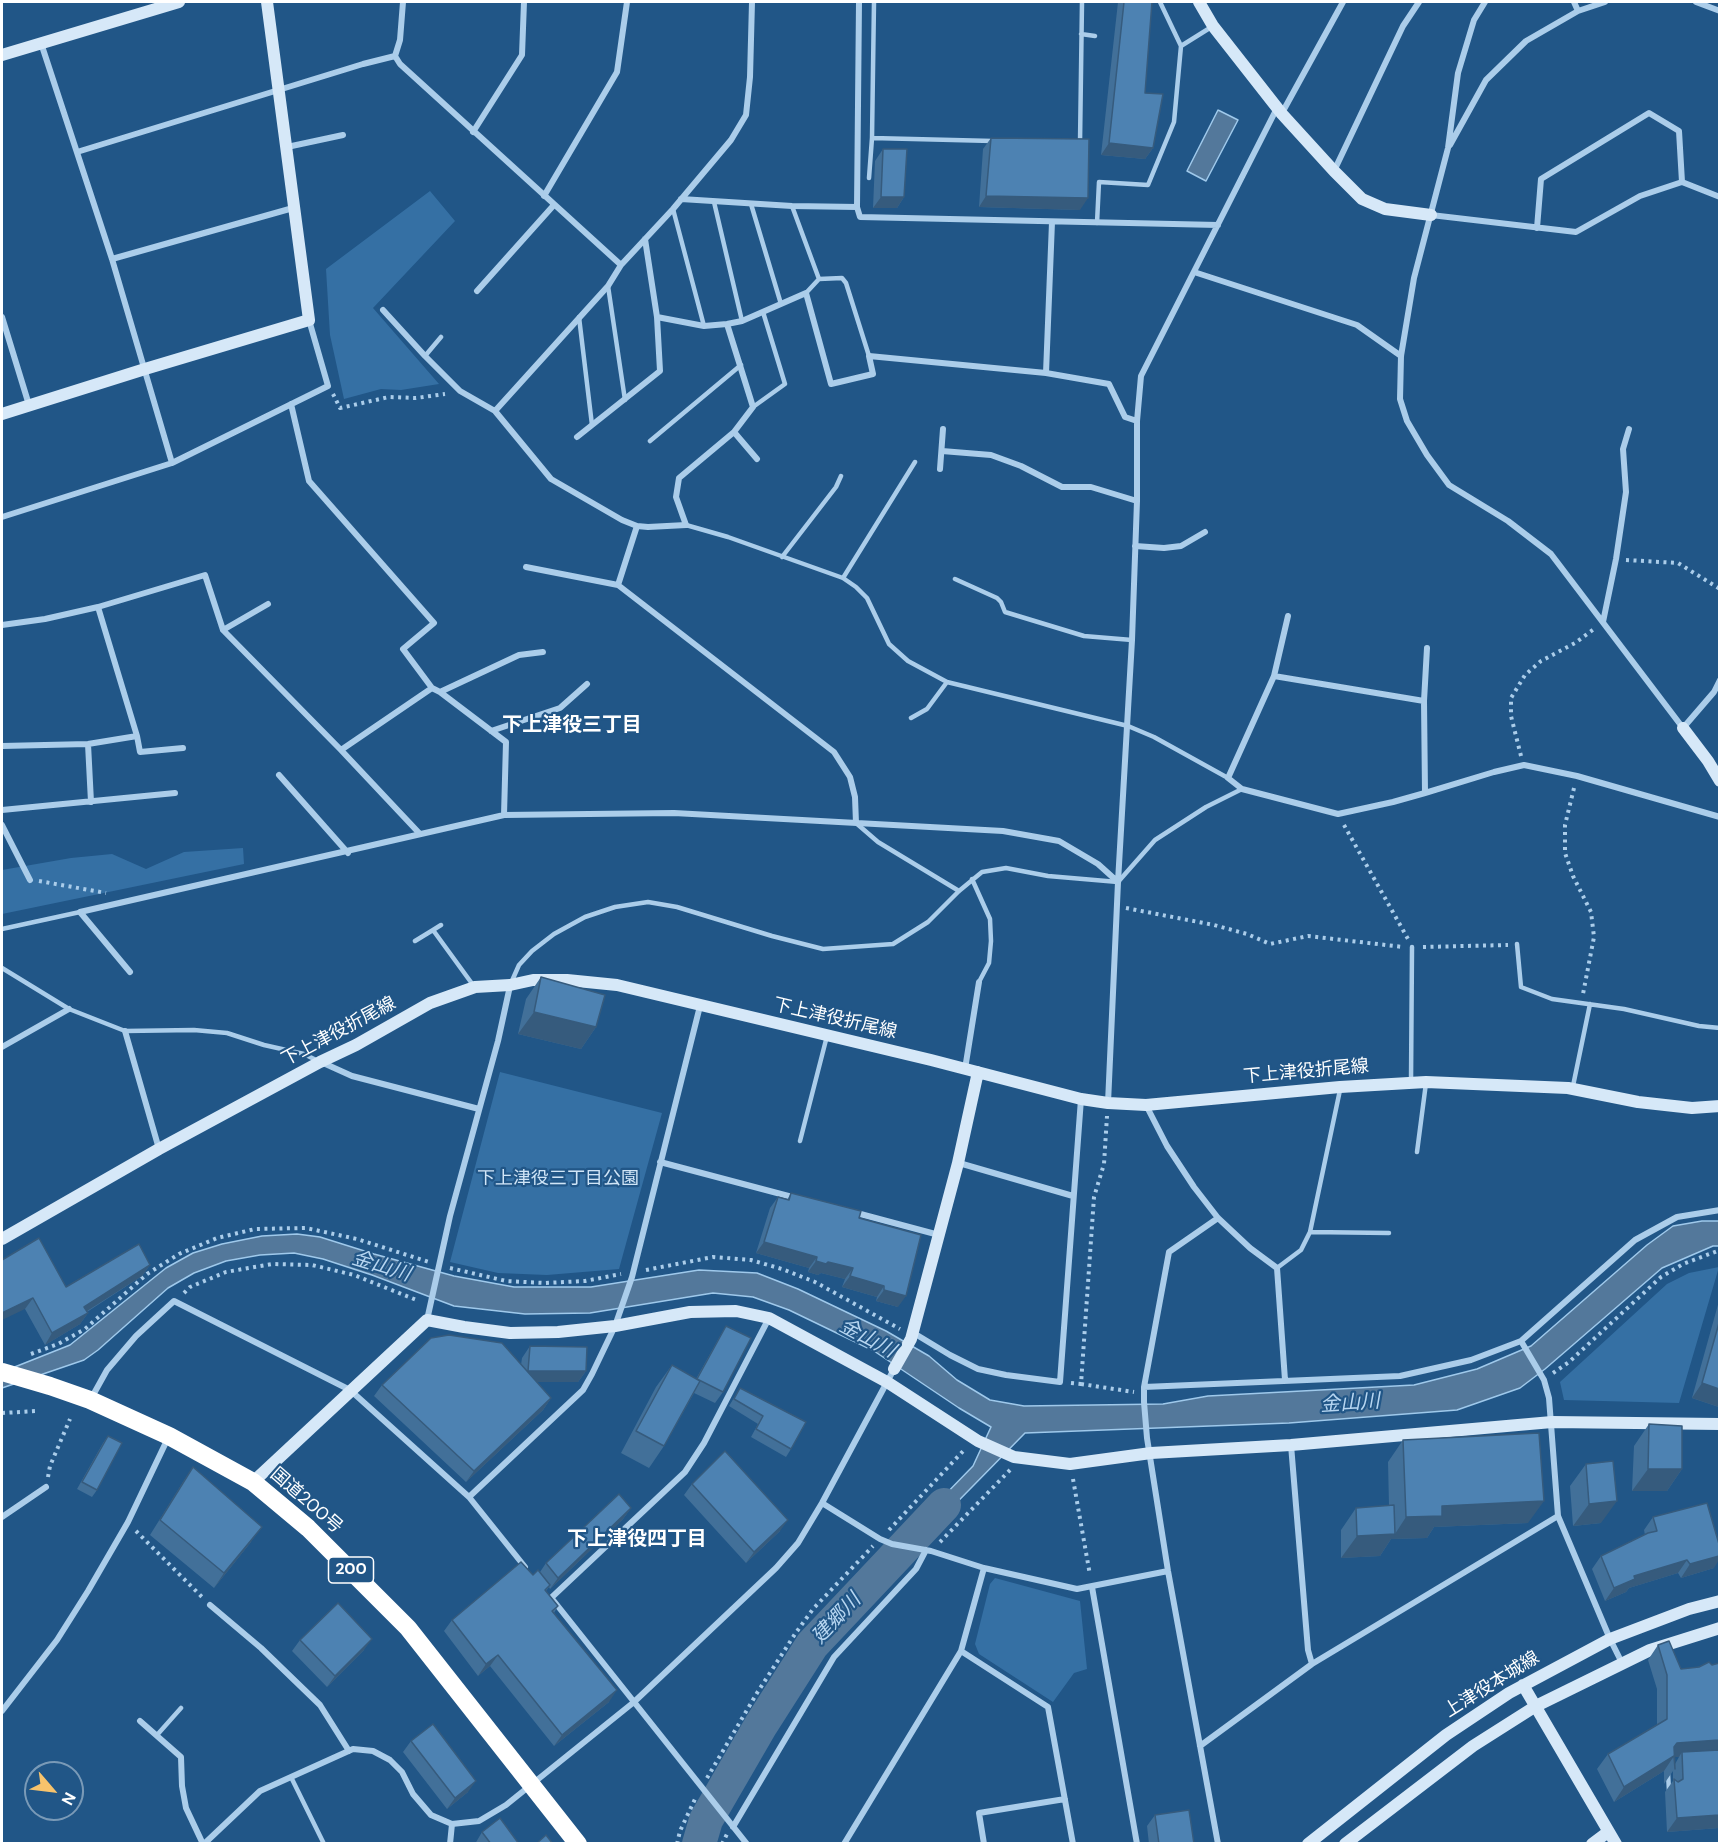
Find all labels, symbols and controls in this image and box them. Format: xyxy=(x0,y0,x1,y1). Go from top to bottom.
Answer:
district label: 下上津役三丁目 xyxy=(502,714,642,738)
street label: 下上津役折尾線 xyxy=(278,993,400,1071)
street label: 下上津役折尾線 xyxy=(771,994,899,1044)
street label: 下上津役折尾線 xyxy=(1242,1056,1370,1088)
park label: 下上津役三丁目公園 xyxy=(477,1168,639,1190)
water label: 金山川 xyxy=(349,1247,413,1287)
water label: 金山川 xyxy=(835,1314,899,1364)
water label: 金山川 xyxy=(1319,1390,1381,1418)
street label: 国道200号 xyxy=(265,1464,347,1538)
district label: 下上津役四丁目 xyxy=(567,1528,707,1552)
road number: 200 xyxy=(328,1557,374,1583)
water label: 建郷川 xyxy=(808,1589,866,1649)
street label: 上津役本城線 xyxy=(1440,1647,1544,1723)
north arrow xyxy=(24,1761,84,1821)
text: N xyxy=(57,1789,81,1809)

